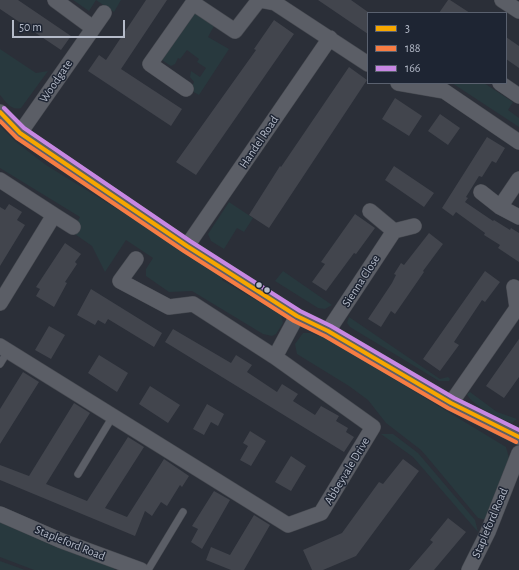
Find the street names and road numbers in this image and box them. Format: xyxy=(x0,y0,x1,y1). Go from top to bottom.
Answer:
street label: Woodgate xyxy=(36,57,76,105)
street label: Handel Road xyxy=(236,113,282,171)
street label: Sienna Close xyxy=(339,252,383,310)
street label: Abbeyvale Drive xyxy=(321,435,373,507)
street label: Stapleford Road xyxy=(469,486,511,560)
street label: Stapleford Road xyxy=(33,522,107,564)

